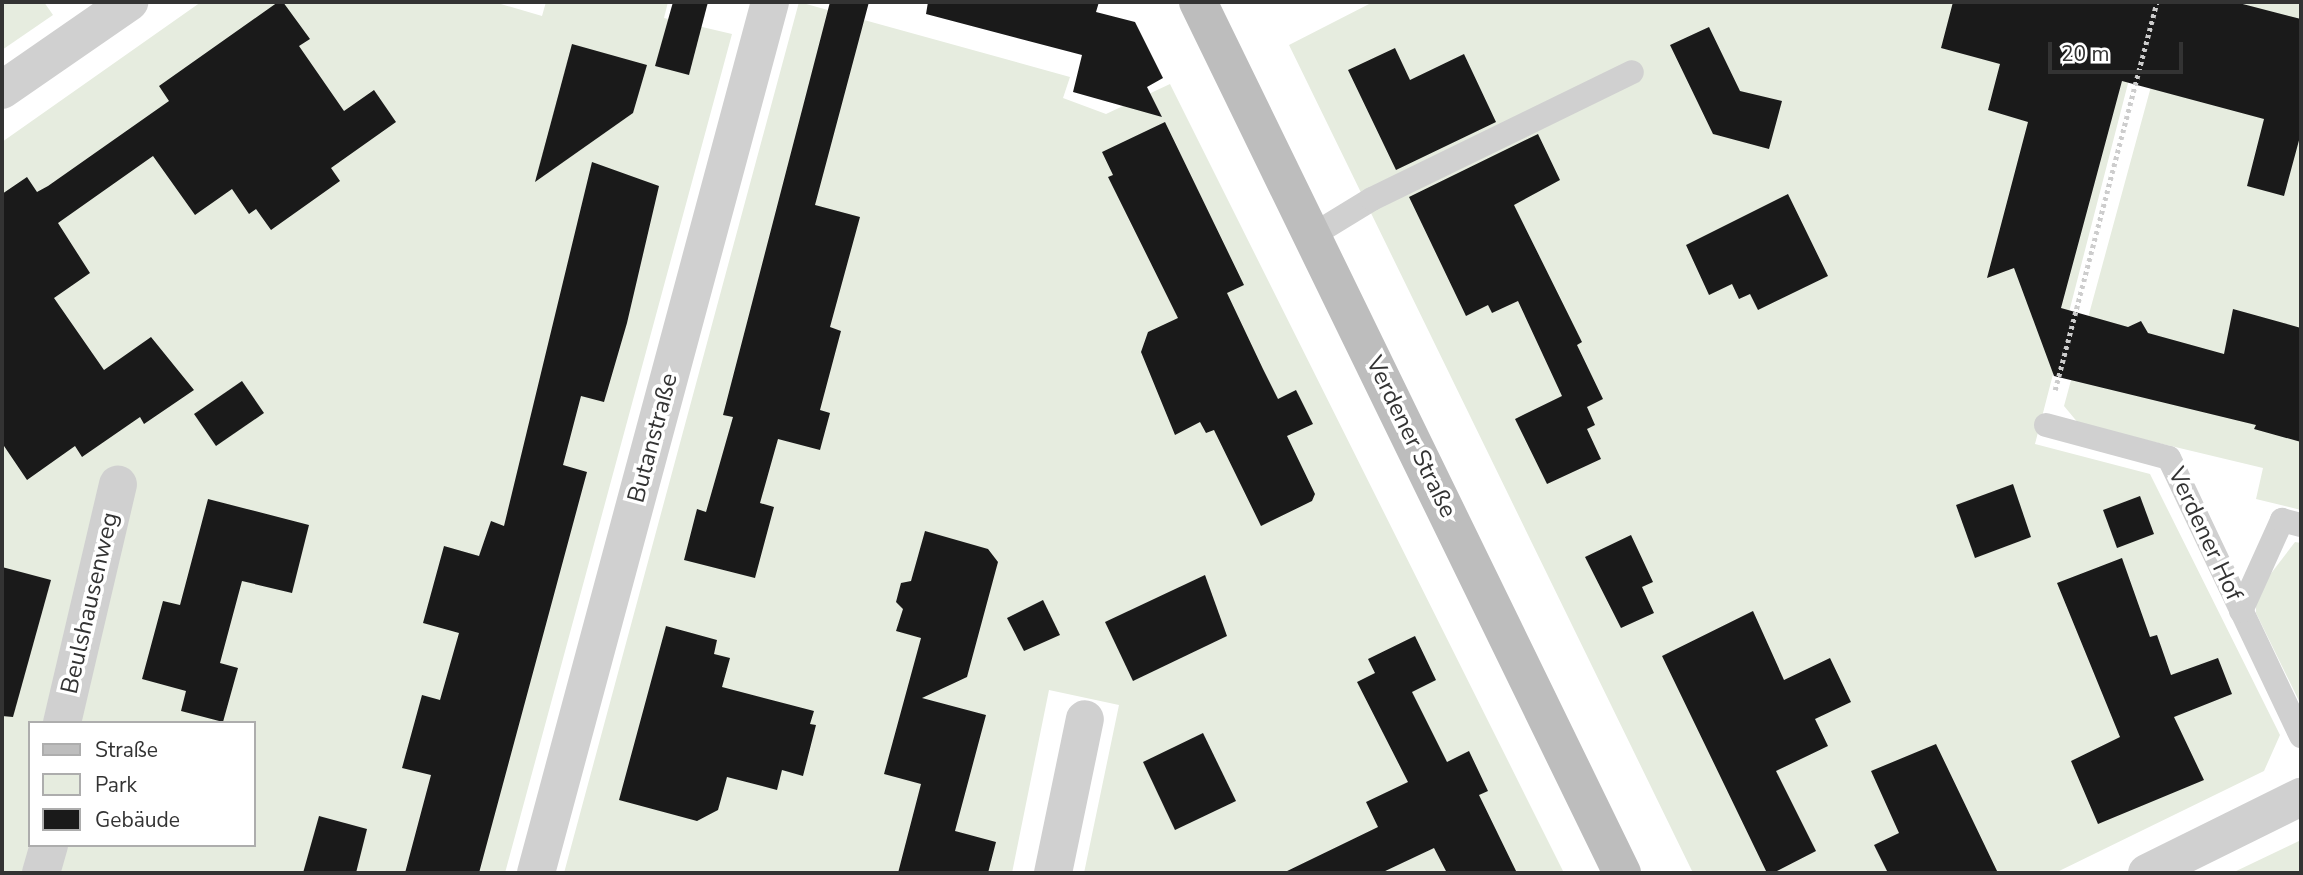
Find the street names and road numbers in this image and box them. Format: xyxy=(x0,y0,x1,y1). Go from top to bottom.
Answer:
street label: Verdener Straße xyxy=(1359,352,1463,522)
street label: Butanstraße xyxy=(622,370,684,506)
street label: Verdener Hof xyxy=(2162,463,2248,605)
street label: Beulshausenweg xyxy=(55,509,125,697)

